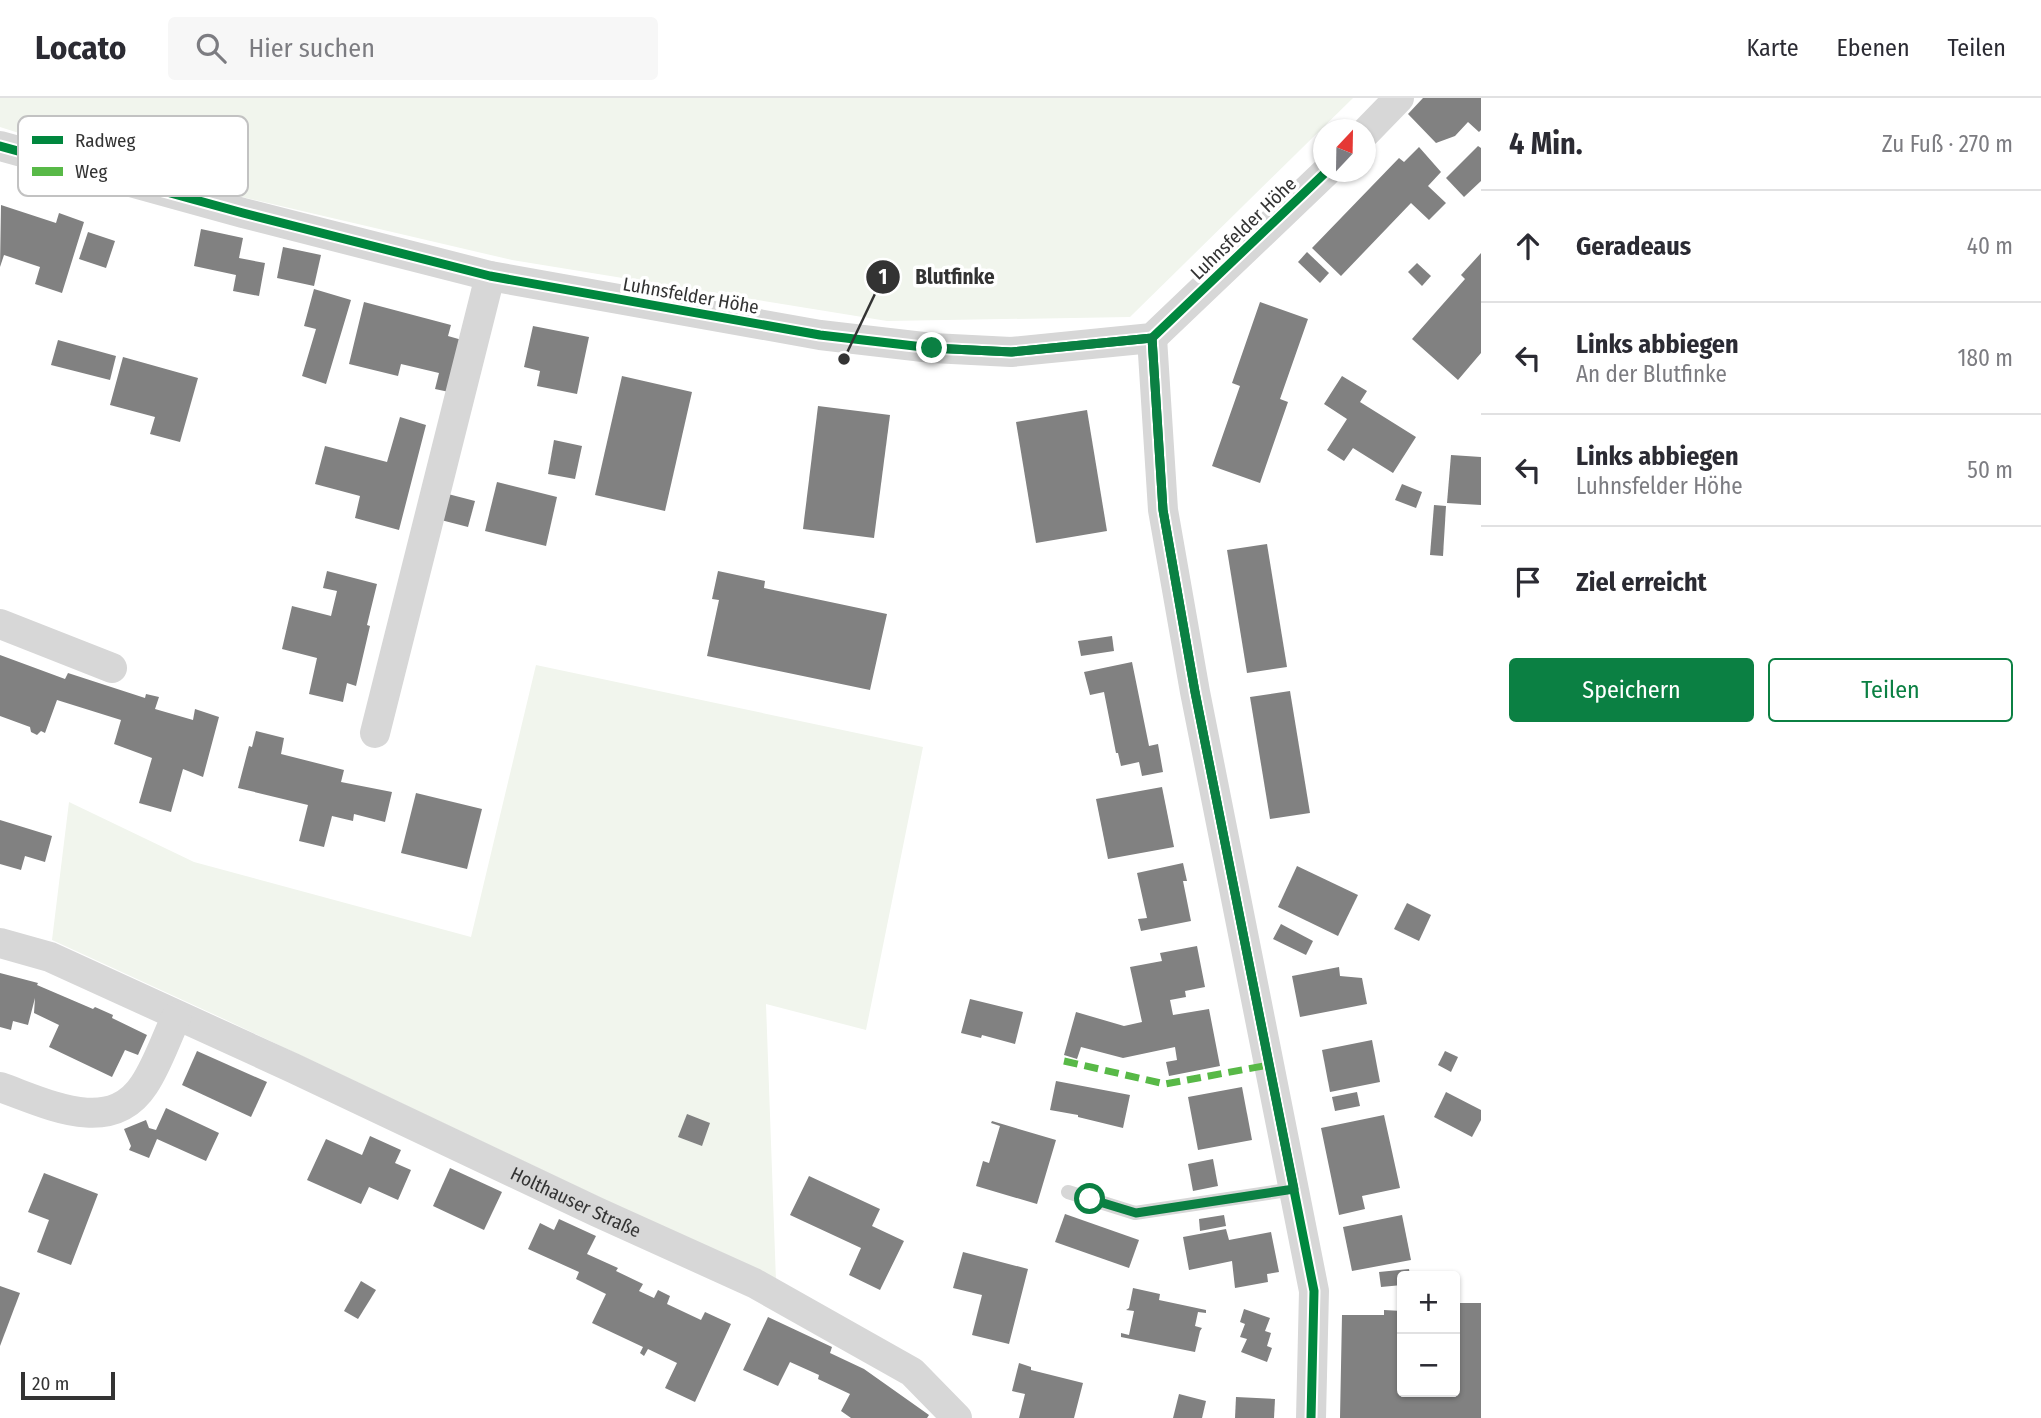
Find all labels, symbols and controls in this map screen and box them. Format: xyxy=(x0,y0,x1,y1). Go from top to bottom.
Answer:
search box xyxy=(168,17,658,80)
text: Locato xyxy=(35,28,126,68)
icon: search xyxy=(192,29,230,67)
text: Hier suchen xyxy=(248,33,375,64)
text: Karte xyxy=(1747,34,1799,62)
text: Ebenen xyxy=(1837,34,1910,62)
text: Teilen xyxy=(1948,34,2006,62)
legend xyxy=(18,116,248,196)
north arrow xyxy=(1313,119,1376,182)
text: 4 Min. xyxy=(1509,126,1583,162)
text: Radweg xyxy=(75,129,135,152)
text: Zu Fuß · 270 m xyxy=(1882,130,2013,158)
text: Weg xyxy=(75,160,107,183)
street label: Luhnsfelder Höhe xyxy=(1186,172,1301,284)
icon: ahead xyxy=(1509,227,1547,265)
text: Geradeaus xyxy=(1576,231,1691,262)
text: 40 m xyxy=(1967,232,2013,260)
callout: Blutfinke xyxy=(866,256,1008,298)
text: 1 xyxy=(879,264,887,290)
text: Blutfinke xyxy=(915,264,995,290)
street label: Luhnsfelder Höhe xyxy=(621,272,761,319)
text: Links abbiegen xyxy=(1576,329,1739,360)
route end xyxy=(916,332,947,363)
icon: left xyxy=(1509,339,1547,377)
text: 180 m xyxy=(1957,344,2013,372)
text: An der Blutfinke xyxy=(1576,360,1727,388)
text: Links abbiegen xyxy=(1576,441,1739,472)
icon: left xyxy=(1509,451,1547,489)
text: 50 m xyxy=(1967,456,2013,484)
text: Luhnsfelder Höhe xyxy=(1576,472,1743,500)
icon: arrive xyxy=(1509,563,1547,601)
text: Ziel erreicht xyxy=(1576,567,1707,598)
button: Speichern xyxy=(1509,658,1754,722)
button: Teilen xyxy=(1768,658,2013,722)
street label: Holthauser Straße xyxy=(507,1162,645,1242)
route start xyxy=(1074,1183,1105,1214)
map controls xyxy=(1397,1271,1460,1397)
button: + xyxy=(1397,1271,1460,1334)
button: − xyxy=(1397,1334,1460,1397)
scale bar xyxy=(21,1369,116,1401)
text: 20 m xyxy=(32,1372,69,1395)

